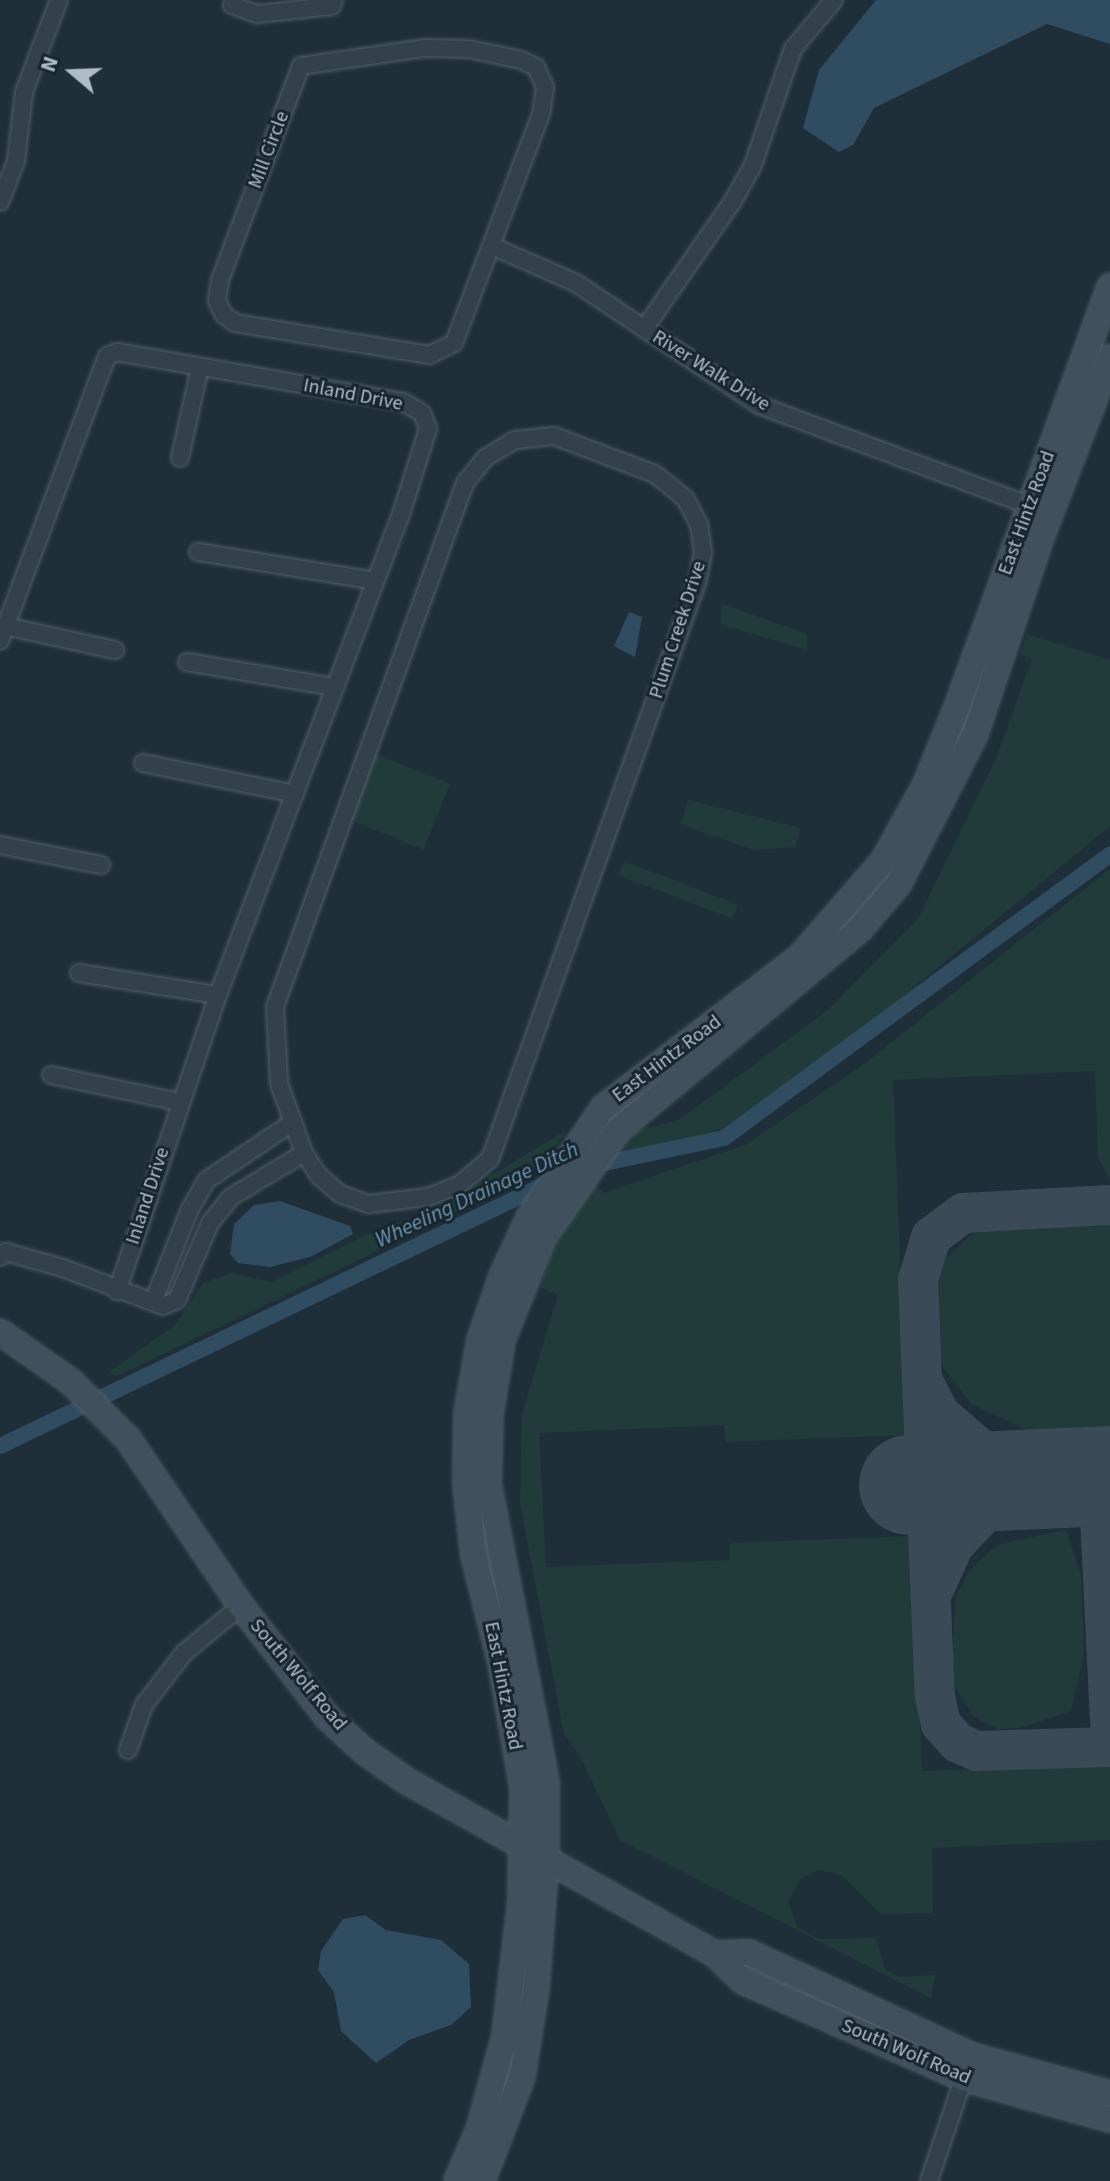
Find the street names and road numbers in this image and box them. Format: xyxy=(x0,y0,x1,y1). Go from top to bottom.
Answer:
street label: Mill Circle xyxy=(243,108,295,192)
street label: River Walk Drive xyxy=(648,325,774,417)
street label: Inland Drive xyxy=(301,374,405,416)
street label: East Hintz Road xyxy=(993,448,1061,578)
street label: Plum Creek Drive xyxy=(644,558,712,702)
street label: East Hintz Road xyxy=(608,1010,726,1108)
street label: Inland Drive xyxy=(121,1144,175,1248)
street label: South Wolf Road xyxy=(244,1614,352,1736)
street label: East Hintz Road xyxy=(479,1620,527,1752)
street label: South Wolf Road xyxy=(838,2014,974,2090)

